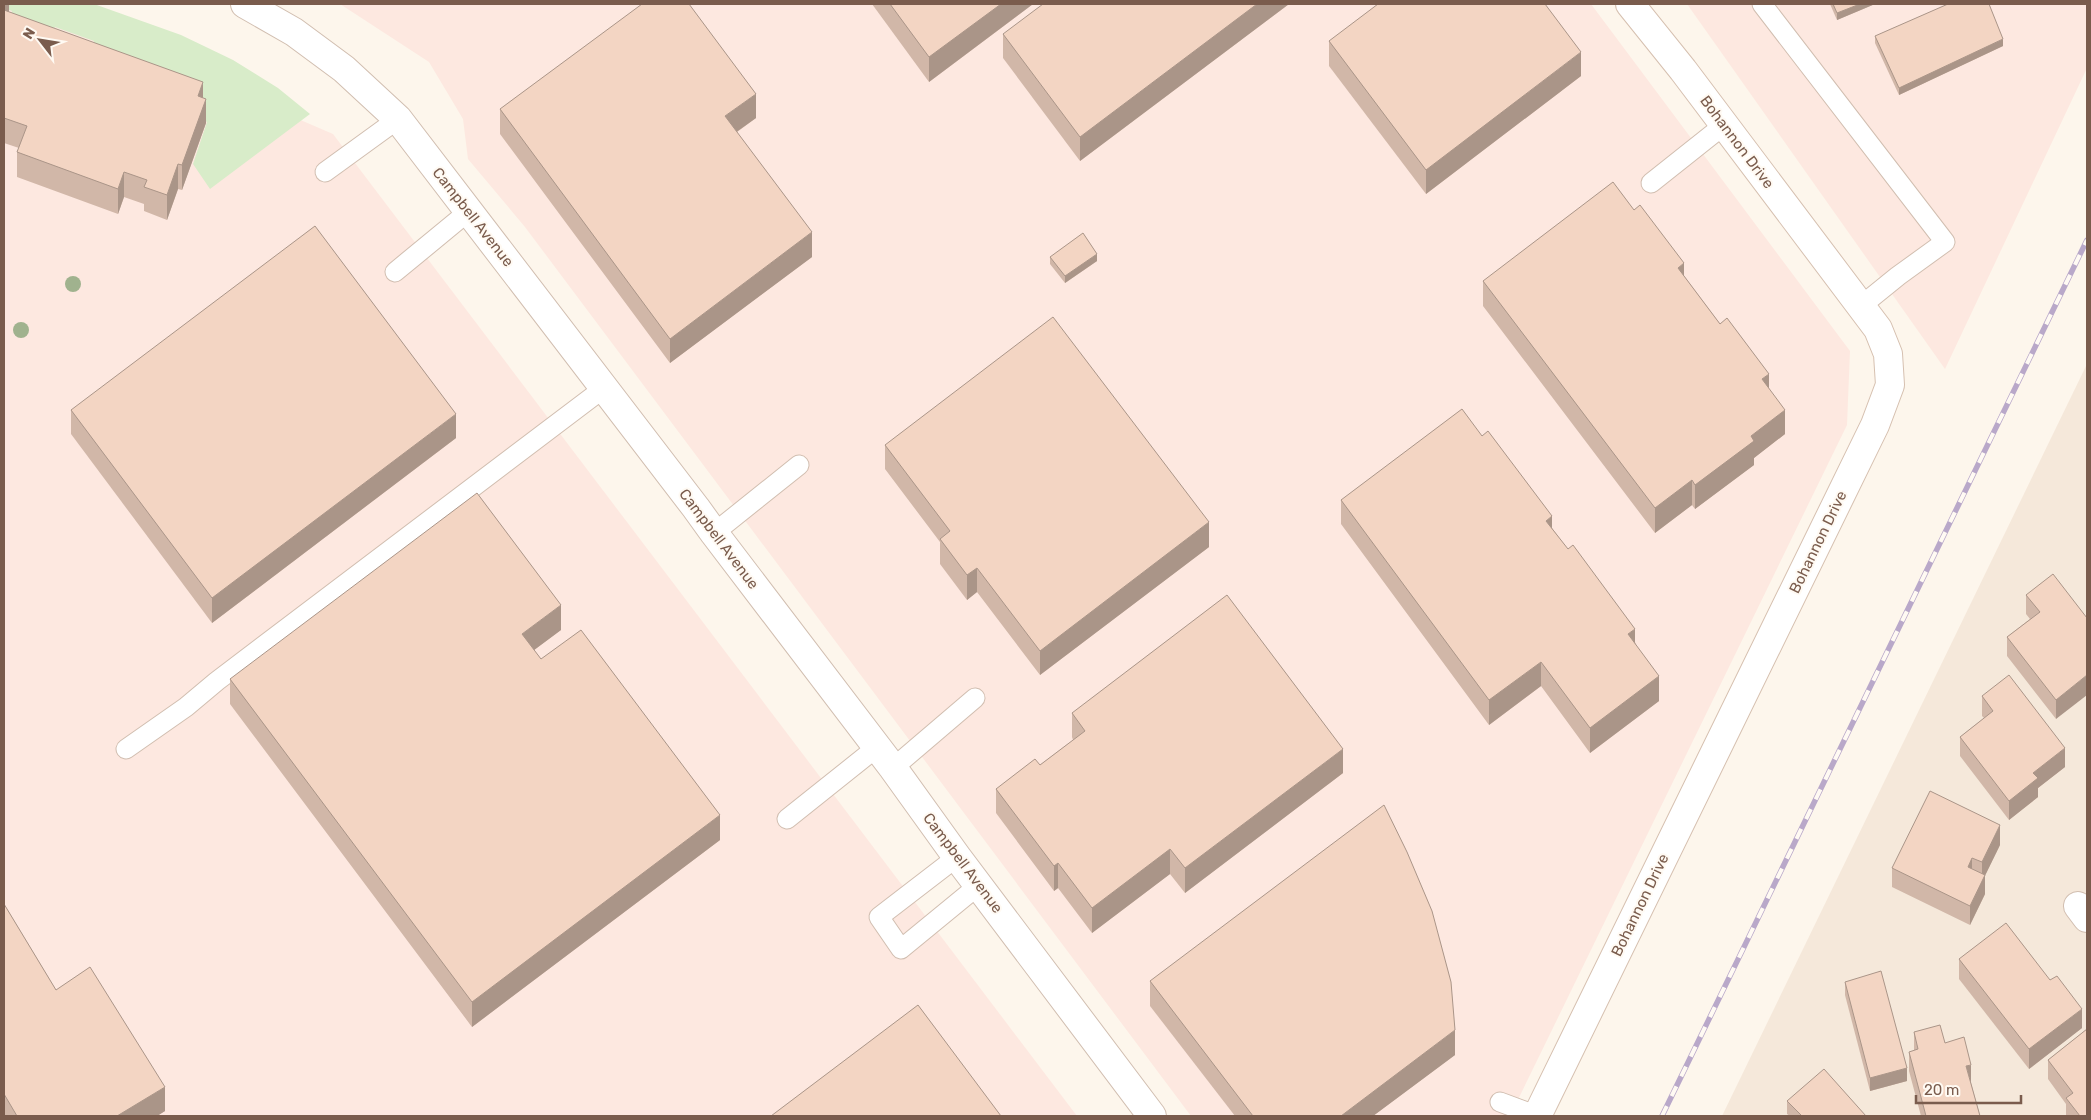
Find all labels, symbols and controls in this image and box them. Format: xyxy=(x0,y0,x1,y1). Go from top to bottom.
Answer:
north arrow xyxy=(15,15,65,65)
text: N xyxy=(19,25,39,42)
street label: Bohannon Drive xyxy=(1696,92,1778,192)
street label: Campbell Avenue xyxy=(429,164,517,270)
street label: Campbell Avenue xyxy=(675,485,763,593)
street label: Bohannon Drive xyxy=(1785,488,1851,596)
street label: Campbell Avenue xyxy=(919,809,1007,917)
street label: Bohannon Drive xyxy=(1607,851,1673,959)
scale bar xyxy=(1916,1072,2021,1104)
text: 20 m xyxy=(1924,1081,1959,1099)

